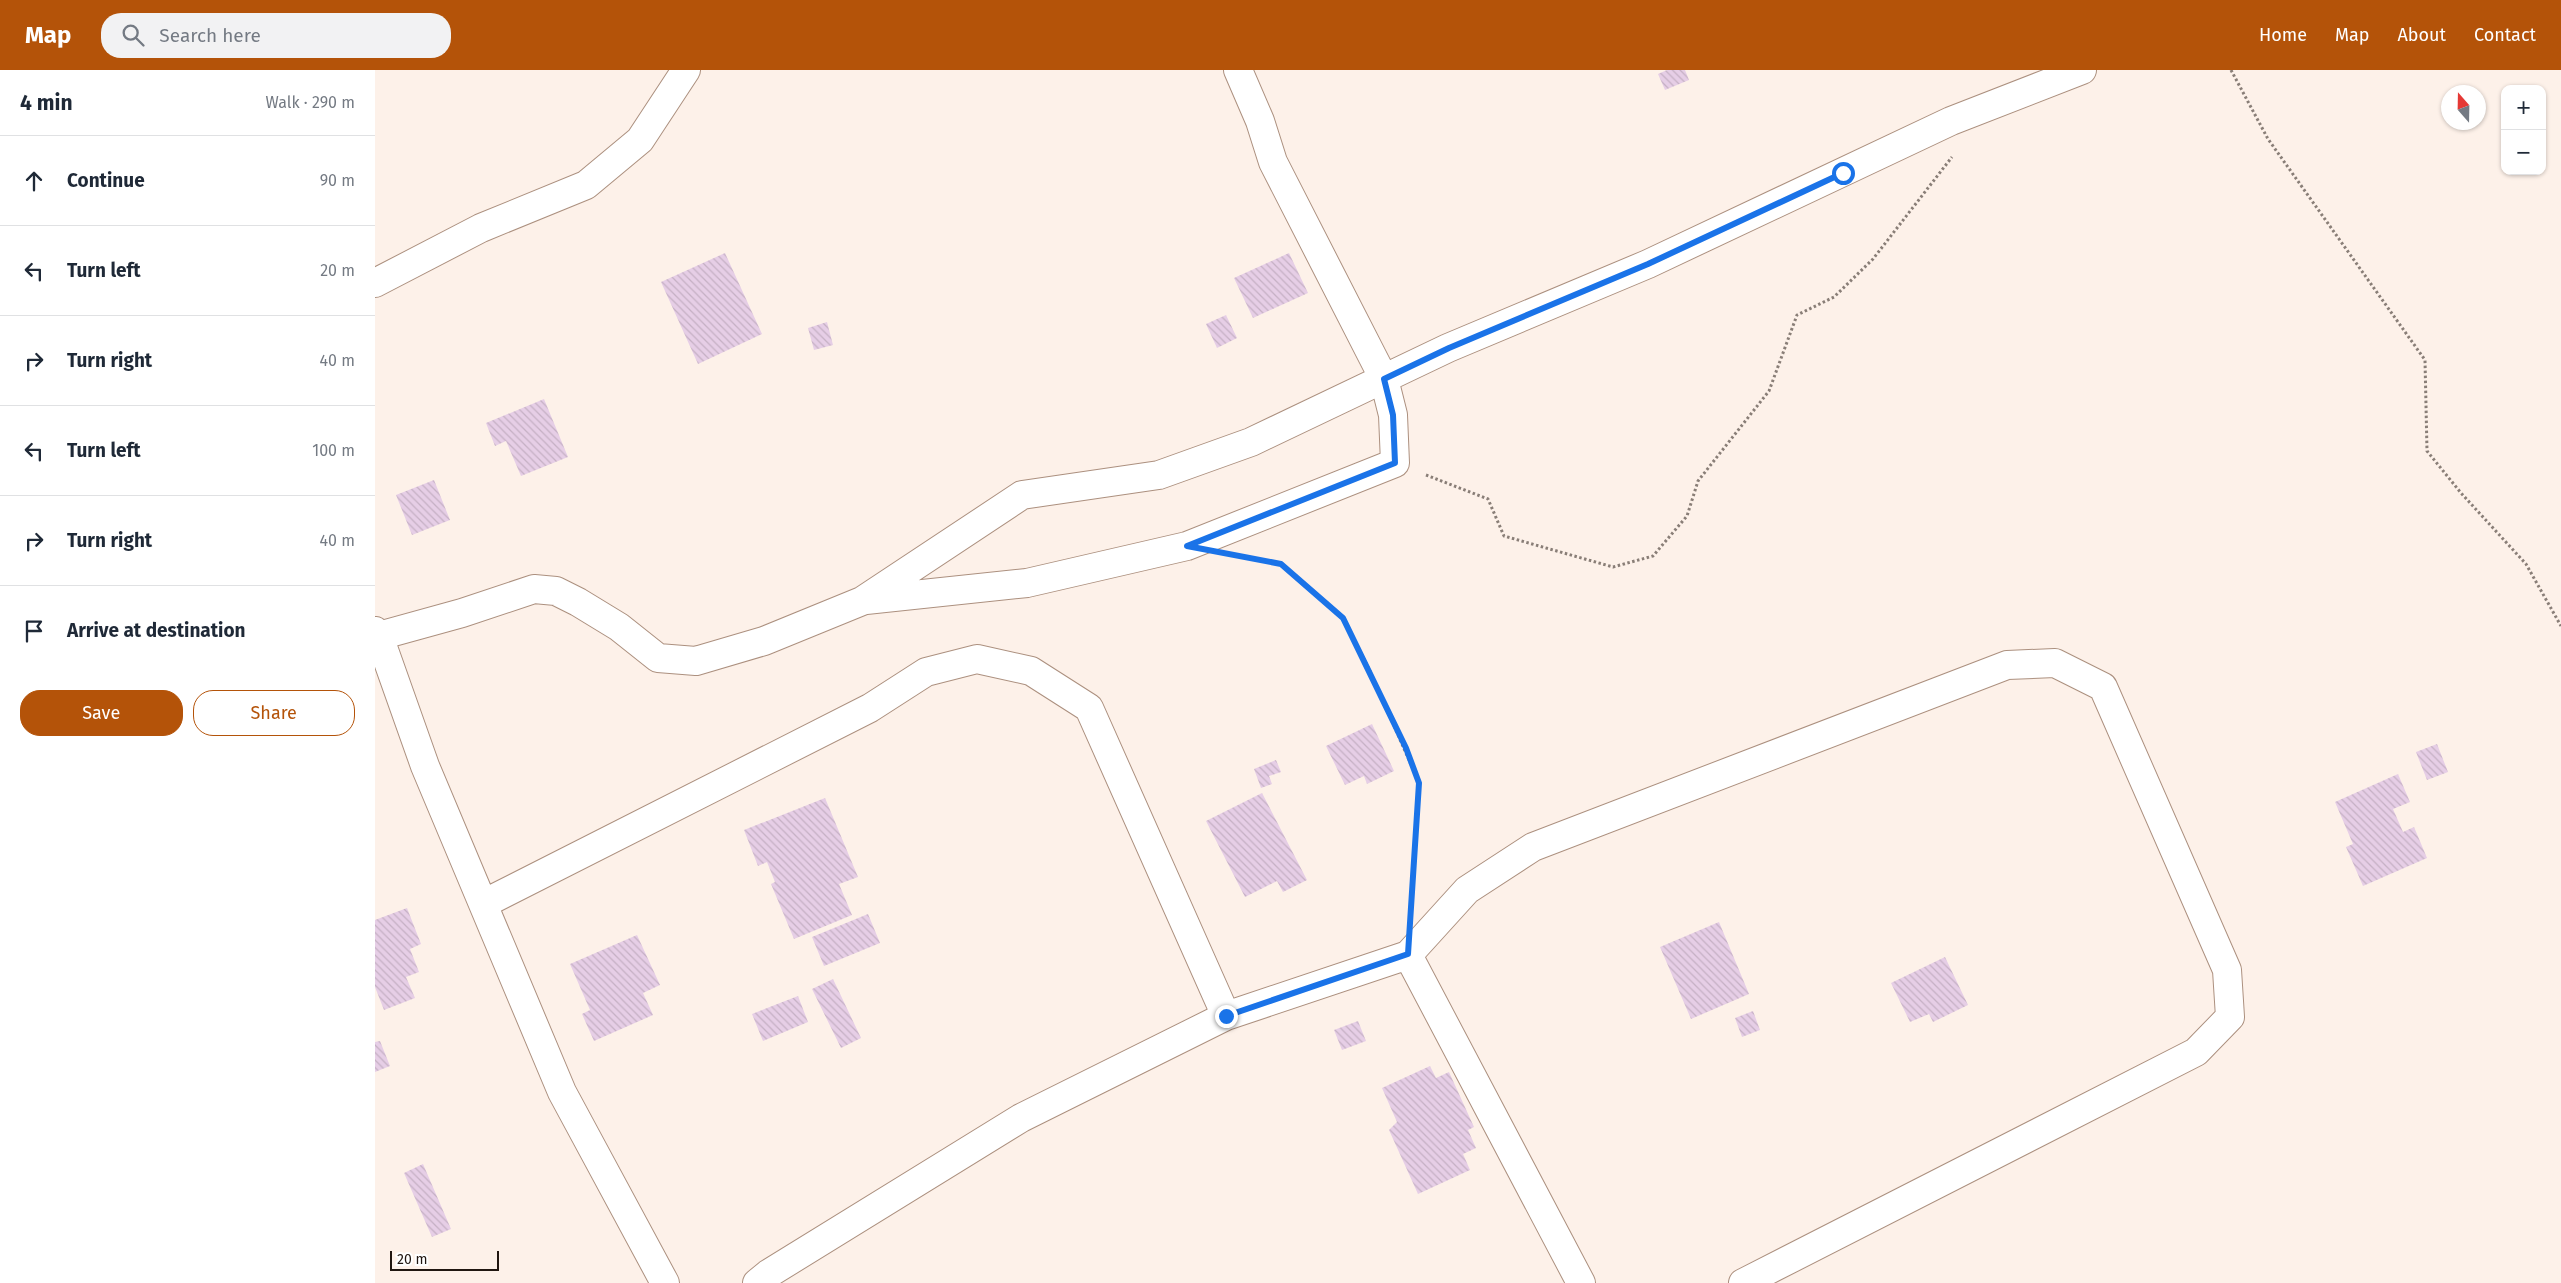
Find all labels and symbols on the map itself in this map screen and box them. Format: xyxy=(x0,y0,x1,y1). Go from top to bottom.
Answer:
north arrow xyxy=(2441,85,2486,130)
route start xyxy=(1832,162,1855,185)
route end xyxy=(1215,1005,1238,1028)
scale bar xyxy=(390,1248,499,1271)

